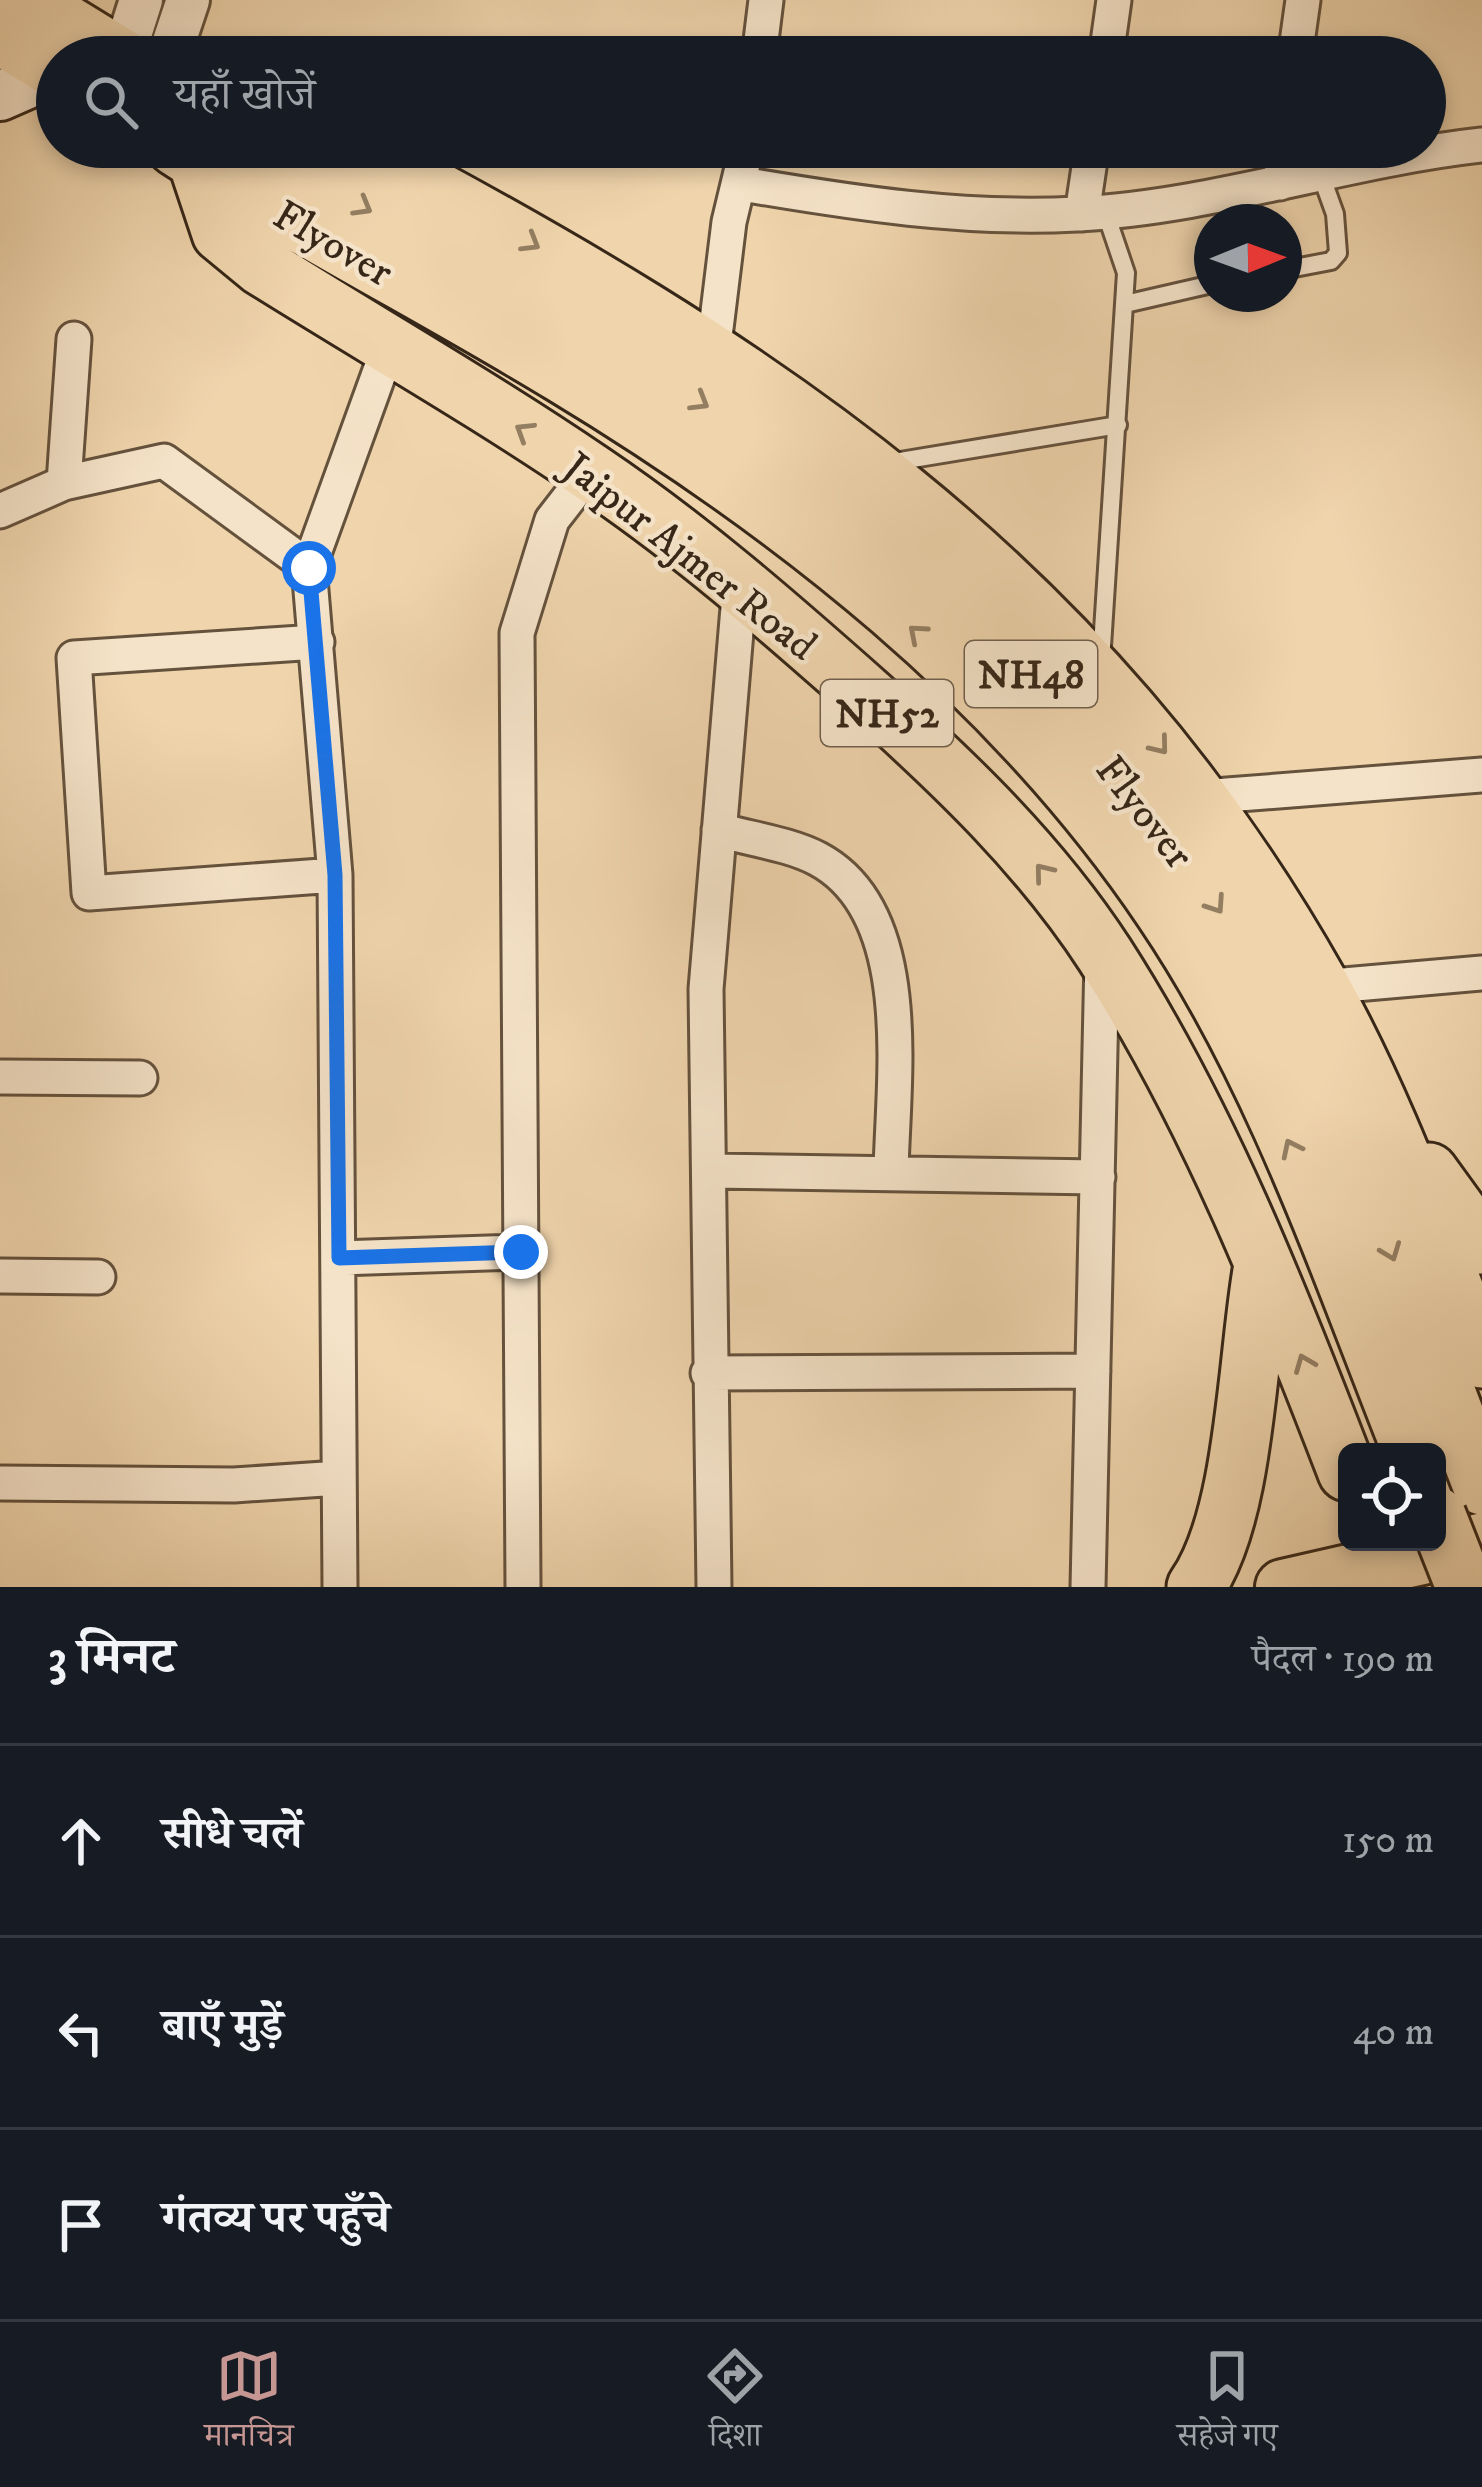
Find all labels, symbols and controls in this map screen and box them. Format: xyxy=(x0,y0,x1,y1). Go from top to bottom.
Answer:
search box xyxy=(36,36,1446,168)
text: यहाँ खोजें xyxy=(174,68,315,124)
icon: search xyxy=(78,69,144,135)
street label: Flyover xyxy=(263,190,402,300)
one-way arrow xyxy=(350,192,371,215)
north arrow xyxy=(1194,204,1302,312)
one-way arrow xyxy=(518,229,540,251)
one-way arrow xyxy=(687,388,709,411)
one-way arrow xyxy=(515,423,537,445)
street label: Jaipur Ajmer Road xyxy=(549,440,826,673)
route start xyxy=(282,541,336,595)
one-way arrow xyxy=(909,626,931,647)
road number: NH48 xyxy=(965,641,1097,707)
road number: NH52 xyxy=(821,680,953,746)
one-way arrow xyxy=(1145,732,1167,754)
street label: Flyover xyxy=(1083,746,1204,880)
one-way arrow xyxy=(1036,864,1057,886)
one-way arrow xyxy=(1202,891,1224,913)
one-way arrow xyxy=(1282,1139,1305,1160)
route end xyxy=(494,1225,548,1279)
one-way arrow xyxy=(1377,1241,1401,1262)
one-way arrow xyxy=(1294,1354,1318,1375)
map controls xyxy=(1338,1443,1446,1551)
button: locate xyxy=(1338,1443,1446,1551)
text: 3 मिनट xyxy=(48,1626,175,1690)
text: पैदल · 190 m xyxy=(1252,1635,1434,1684)
text: सीधे चलें xyxy=(162,1807,302,1863)
icon: ahead xyxy=(48,1808,114,1874)
text: 150 m xyxy=(1342,1816,1434,1865)
text: बाएँ मुड़ें xyxy=(162,1999,283,2055)
icon: left xyxy=(48,2000,114,2066)
text: 40 m xyxy=(1353,2008,1434,2057)
text: गंतव्य पर पहुँचे xyxy=(162,2191,389,2247)
icon: arrive xyxy=(48,2192,114,2258)
tab: मानचित्र xyxy=(204,2343,294,2467)
tab: दिशा xyxy=(702,2343,768,2467)
tab: सहेजे गए xyxy=(1177,2343,1278,2467)

